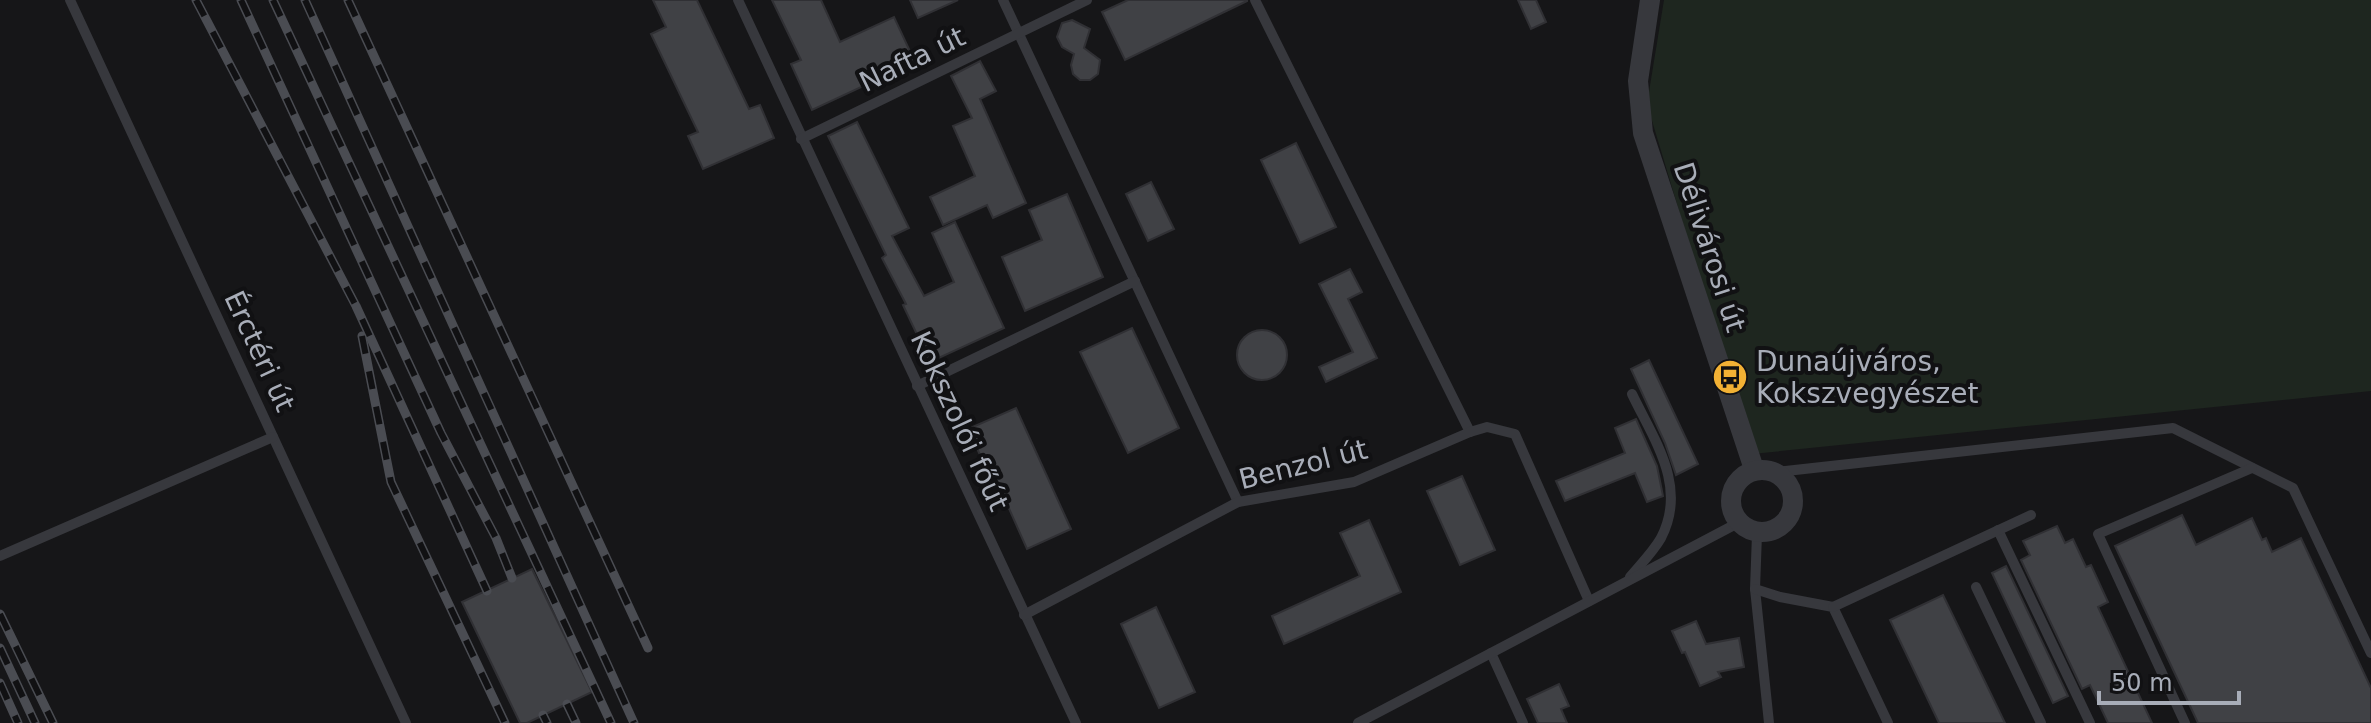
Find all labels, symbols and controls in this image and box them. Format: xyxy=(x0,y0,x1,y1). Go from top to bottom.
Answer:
street label: Nafta út xyxy=(854,20,970,99)
street label: Délivárosi út xyxy=(1667,158,1752,336)
street label: Érctéri út xyxy=(217,285,303,417)
street label: Kokszolói főút xyxy=(904,326,1016,516)
place label: Dunaújváros, Kokszvegyészet xyxy=(1756,345,1978,410)
bus stop icon: Dunaújváros, Kokszvegyészet xyxy=(1711,358,1749,396)
street label: Benzol út xyxy=(1235,433,1371,496)
scale bar xyxy=(2099,655,2239,705)
text: 50 m xyxy=(2111,669,2173,697)

